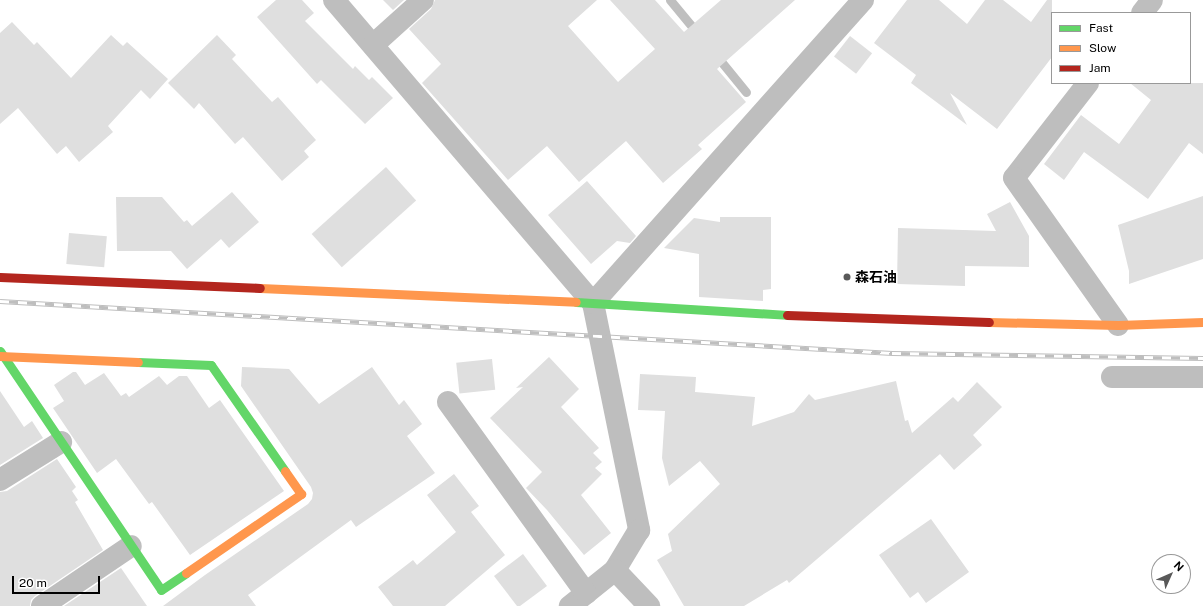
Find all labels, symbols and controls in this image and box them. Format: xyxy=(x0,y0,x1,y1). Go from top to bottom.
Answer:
legend xyxy=(1051,12,1191,84)
text: Fast xyxy=(1089,21,1113,35)
text: Slow xyxy=(1089,41,1116,55)
text: Jam xyxy=(1089,61,1111,75)
place label: 森石油 xyxy=(855,269,897,285)
marker: 森石油 xyxy=(842,272,852,282)
north arrow xyxy=(1151,554,1191,594)
text: N xyxy=(1171,559,1186,574)
scale bar xyxy=(14,568,102,594)
text: 20 m xyxy=(19,576,47,590)

